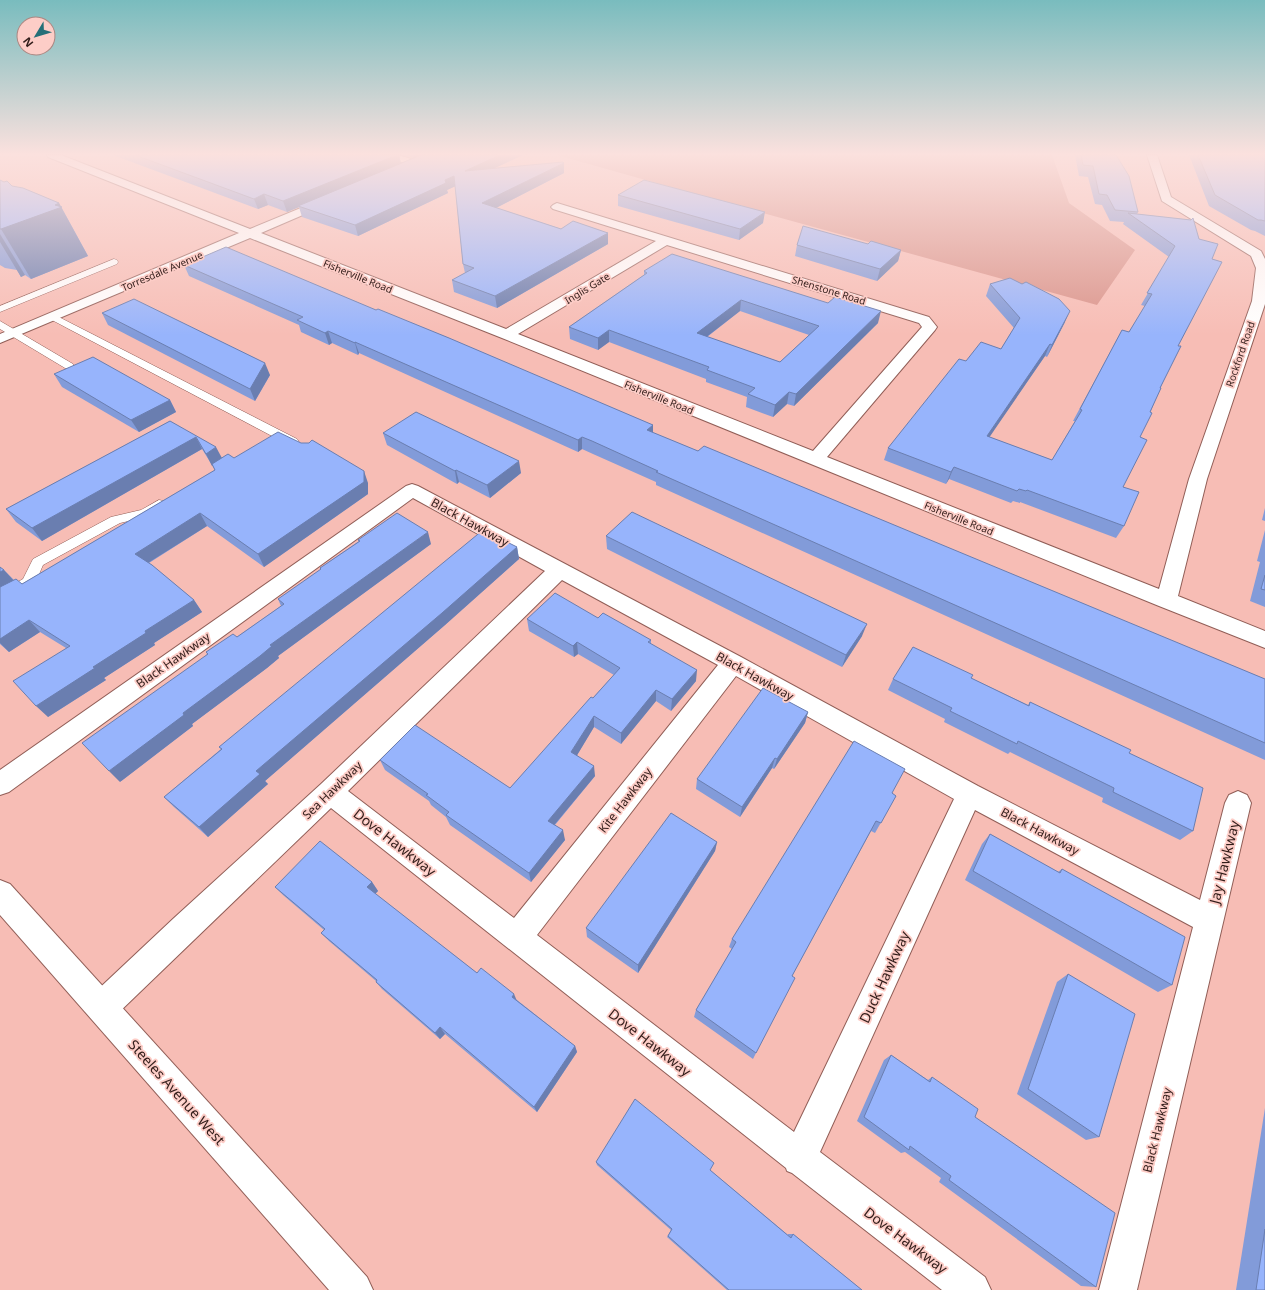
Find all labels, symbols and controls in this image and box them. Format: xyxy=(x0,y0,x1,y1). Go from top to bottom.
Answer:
north arrow xyxy=(16,16,56,56)
text: N xyxy=(19,34,36,51)
street label: Torresdale Avenue xyxy=(119,247,205,294)
street label: Fisherville Road xyxy=(321,256,395,296)
street label: Inglis Gate xyxy=(562,269,613,307)
street label: Shenstone Road xyxy=(790,272,868,308)
street label: Rockford Road xyxy=(1222,319,1258,389)
street label: Fisherville Road xyxy=(622,377,696,417)
street label: Black Hawkway xyxy=(428,494,513,551)
street label: Fisherville Road xyxy=(922,498,996,538)
street label: Black Hawkway xyxy=(133,628,214,692)
street label: Black Hawkway xyxy=(713,648,798,705)
street label: Sea Hawkway xyxy=(298,757,366,823)
street label: Kite Hawkway xyxy=(594,763,656,836)
street label: Black Hawkway xyxy=(998,803,1083,859)
street label: Dove Hawkway xyxy=(350,804,441,881)
street label: Jay Hawkway xyxy=(1204,818,1244,908)
street label: Duck Hawkway xyxy=(854,927,914,1026)
street label: Dove Hawkway xyxy=(605,1004,696,1081)
street label: Steeles Avenue West xyxy=(125,1035,229,1149)
street label: Black Hawkway xyxy=(1138,1085,1176,1174)
street label: Dove Hawkway xyxy=(860,1202,952,1278)

